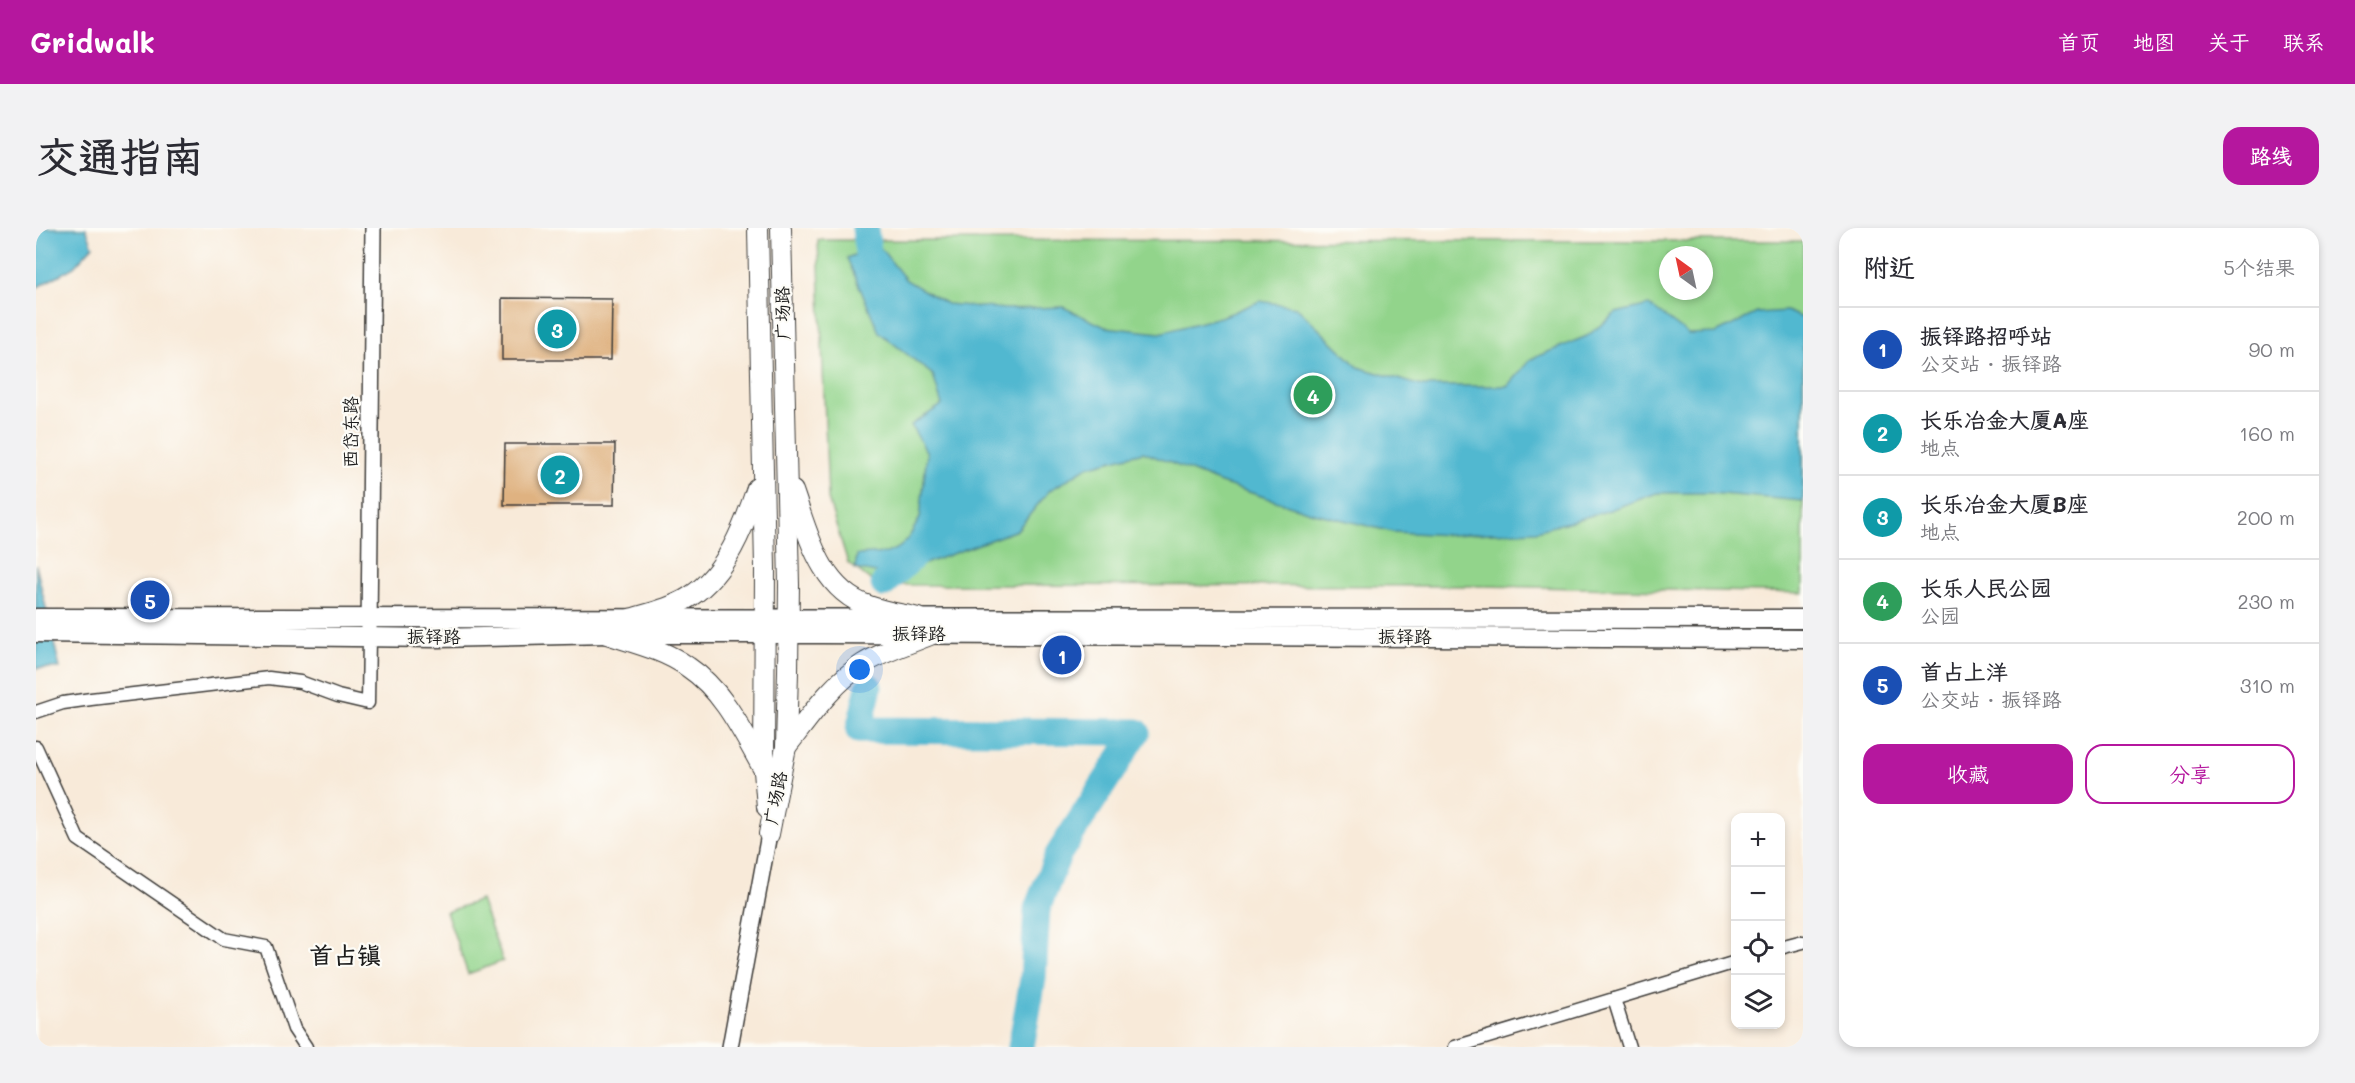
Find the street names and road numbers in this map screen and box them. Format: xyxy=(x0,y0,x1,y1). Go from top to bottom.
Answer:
street label: 广场路 xyxy=(770,286,794,340)
street label: 西岱东路 xyxy=(338,396,362,468)
street label: 振铎路 xyxy=(892,621,946,645)
street label: 振铎路 xyxy=(407,624,461,648)
street label: 振铎路 xyxy=(1378,624,1432,648)
street label: 广场路 xyxy=(758,769,792,827)

